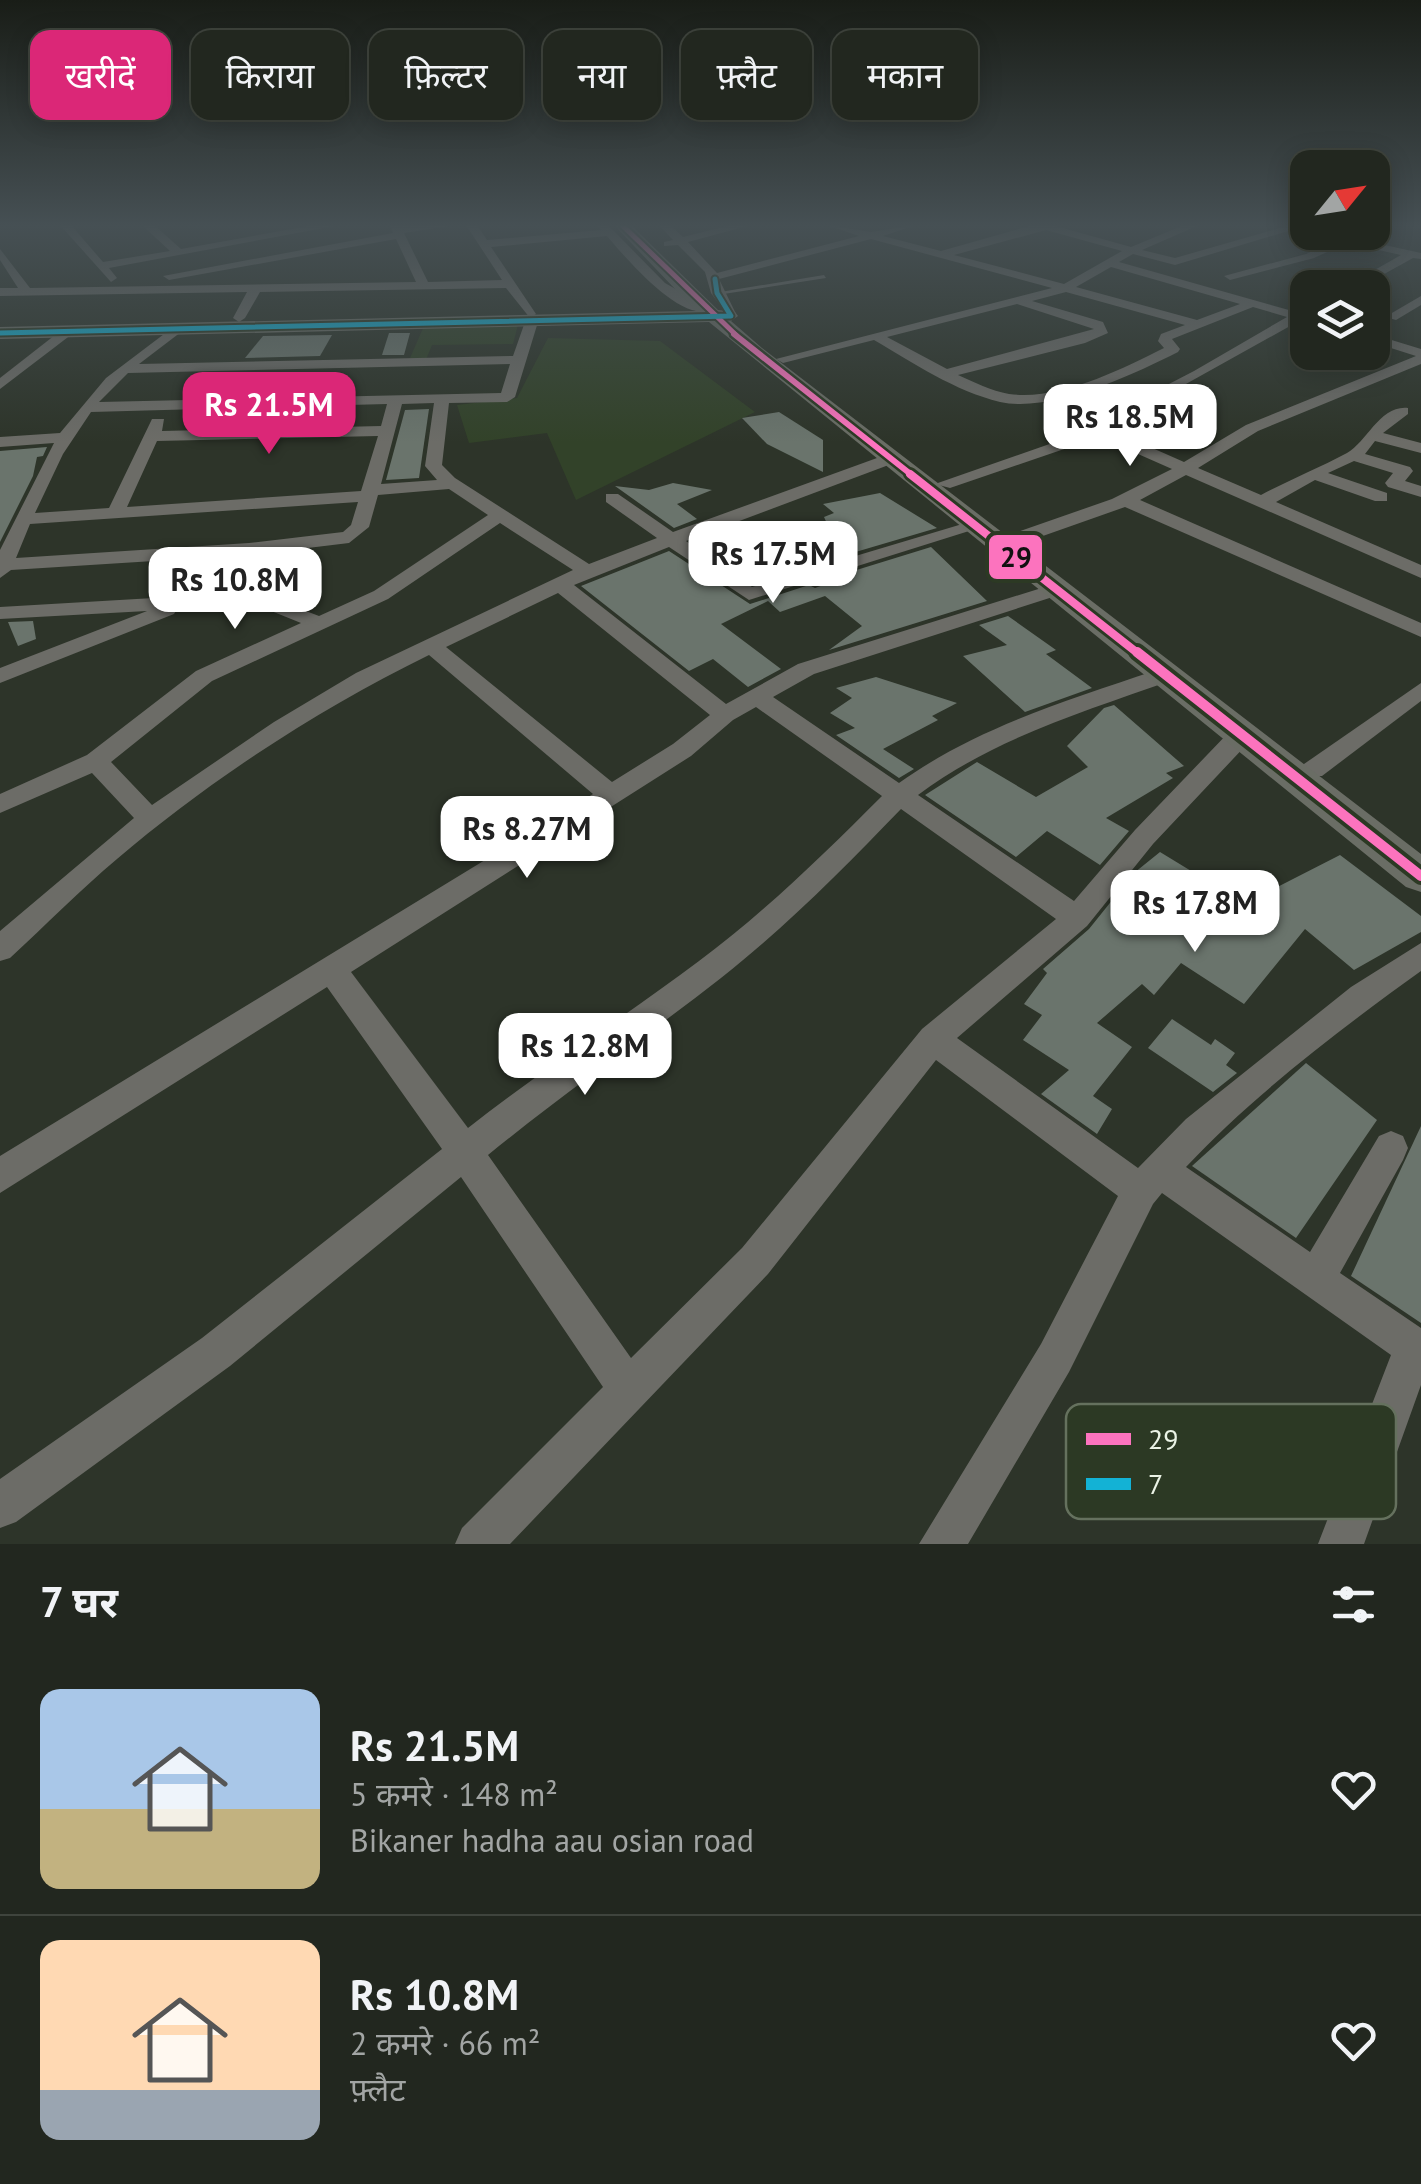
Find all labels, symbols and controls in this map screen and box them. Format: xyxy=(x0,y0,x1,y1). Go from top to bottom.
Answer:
chip: खरीदें xyxy=(30,30,171,120)
chip: किराया xyxy=(191,30,349,120)
chip: फ़िल्टर xyxy=(369,30,523,120)
chip: नया xyxy=(543,30,661,120)
chip: फ़्लैट xyxy=(681,30,812,120)
chip: मकान xyxy=(832,30,978,120)
north arrow xyxy=(1290,150,1390,250)
map controls xyxy=(1290,150,1390,370)
button: layers xyxy=(1290,270,1390,370)
pin: Rs 21.5M xyxy=(166,372,372,457)
text: Rs 21.5M xyxy=(205,383,333,425)
pin: Rs 18.5M xyxy=(1027,384,1233,469)
text: Rs 18.5M xyxy=(1066,395,1194,437)
pin: Rs 17.5M xyxy=(670,521,876,606)
text: Rs 17.5M xyxy=(711,532,835,574)
line badge: 29 xyxy=(987,533,1044,581)
text: 29 xyxy=(1000,538,1032,575)
pin: Rs 10.8M xyxy=(132,547,338,632)
text: Rs 10.8M xyxy=(171,558,299,600)
pin: Rs 8.27M xyxy=(424,796,630,881)
text: Rs 8.27M xyxy=(463,807,591,849)
pin: Rs 17.8M xyxy=(1092,870,1298,955)
text: Rs 17.8M xyxy=(1133,881,1257,923)
pin: Rs 12.8M xyxy=(482,1013,688,1098)
text: Rs 12.8M xyxy=(521,1024,649,1066)
legend xyxy=(1066,1404,1396,1519)
text: 29 xyxy=(1148,1420,1179,1457)
text: 7 xyxy=(1148,1465,1163,1502)
text: 7 घर xyxy=(40,1574,118,1629)
icon: filters xyxy=(1326,1577,1381,1632)
text: Rs 21.5M xyxy=(350,1718,519,1773)
icon: home xyxy=(120,1729,240,1849)
icon: heart xyxy=(1326,1762,1381,1817)
text: 5 कमरे · 148 m² xyxy=(350,1773,558,1815)
text: Bikaner hadha aau osian road xyxy=(350,1819,754,1861)
text: Rs 10.8M xyxy=(350,1967,519,2022)
icon: home xyxy=(120,1980,240,2100)
icon: heart xyxy=(1326,2013,1381,2068)
text: 2 कमरे · 66 m² xyxy=(350,2022,540,2064)
text: फ़्लैट xyxy=(350,2068,405,2110)

